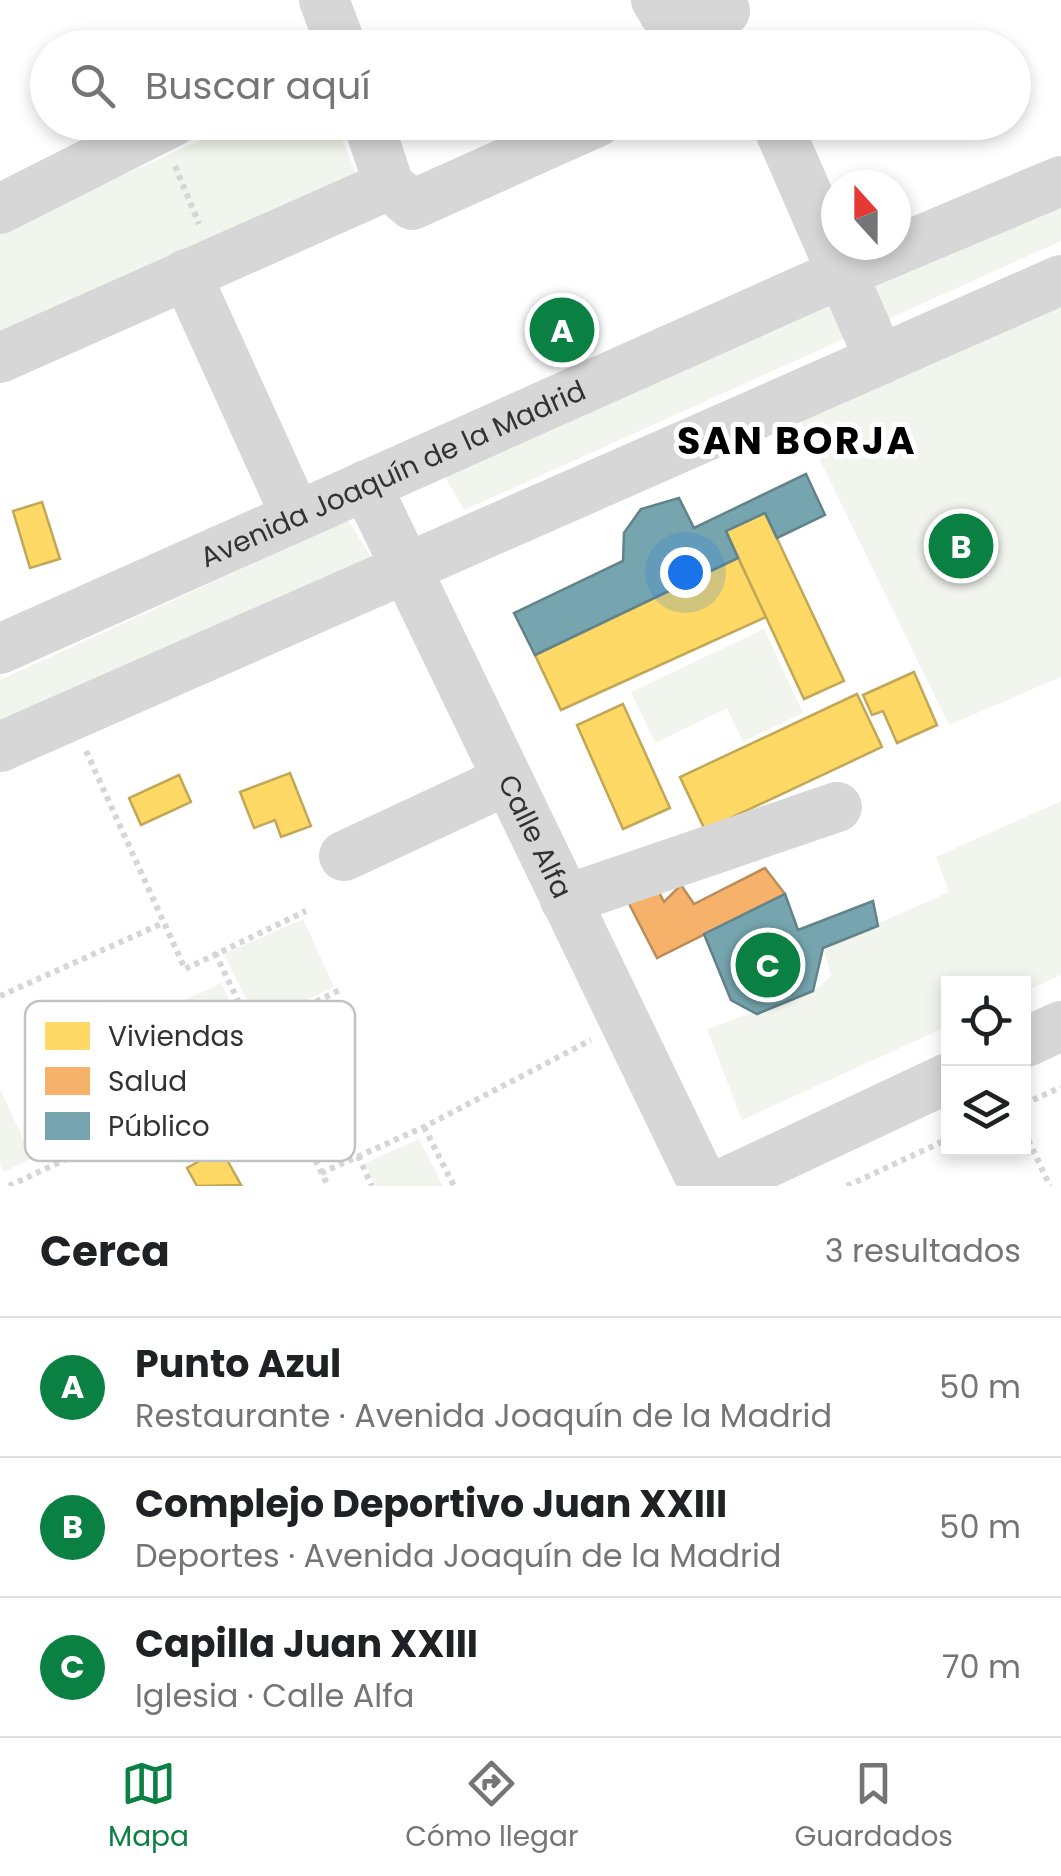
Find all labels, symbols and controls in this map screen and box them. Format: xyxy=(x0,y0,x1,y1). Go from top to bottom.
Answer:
search box xyxy=(30,30,1031,140)
icon: search xyxy=(65,58,120,113)
text: Buscar aquí xyxy=(145,59,371,112)
north arrow xyxy=(821,170,911,260)
pin: A xyxy=(530,292,594,368)
street label: Avenida Joaquín de la Madrid xyxy=(194,371,592,577)
district label: SAN BORJA xyxy=(677,414,917,467)
pin: B xyxy=(928,508,994,584)
your location xyxy=(660,547,711,598)
street label: Calle Alfa xyxy=(488,768,581,905)
pin: C xyxy=(736,928,800,1002)
map controls xyxy=(941,976,1031,1156)
button: locate xyxy=(941,976,1031,1066)
legend xyxy=(25,1001,355,1161)
text: Viviendas xyxy=(108,1017,244,1056)
text: Salud xyxy=(108,1062,187,1101)
button: layers xyxy=(941,1066,1031,1156)
text: Público xyxy=(108,1107,210,1146)
text: Cerca xyxy=(40,1222,170,1281)
text: 3 resultados xyxy=(825,1228,1021,1273)
text: Punto Azul xyxy=(135,1337,341,1390)
text: A xyxy=(61,1364,84,1409)
text: 50 m xyxy=(939,1364,1021,1409)
text: Restaurante · Avenida Joaquín de la Madrid xyxy=(135,1393,832,1438)
text: Complejo Deportivo Juan XXIII xyxy=(135,1477,727,1530)
text: B xyxy=(62,1504,83,1549)
text: 50 m xyxy=(939,1504,1021,1549)
text: Deportes · Avenida Joaquín de la Madrid xyxy=(135,1533,782,1578)
text: Capilla Juan XXIII xyxy=(135,1617,478,1670)
text: C xyxy=(60,1644,85,1689)
text: 70 m xyxy=(942,1644,1021,1689)
text: Iglesia · Calle Alfa xyxy=(135,1673,414,1718)
tab: Mapa xyxy=(108,1756,189,1858)
tab: Cómo llegar xyxy=(405,1756,578,1858)
tab: Guardados xyxy=(795,1756,953,1858)

